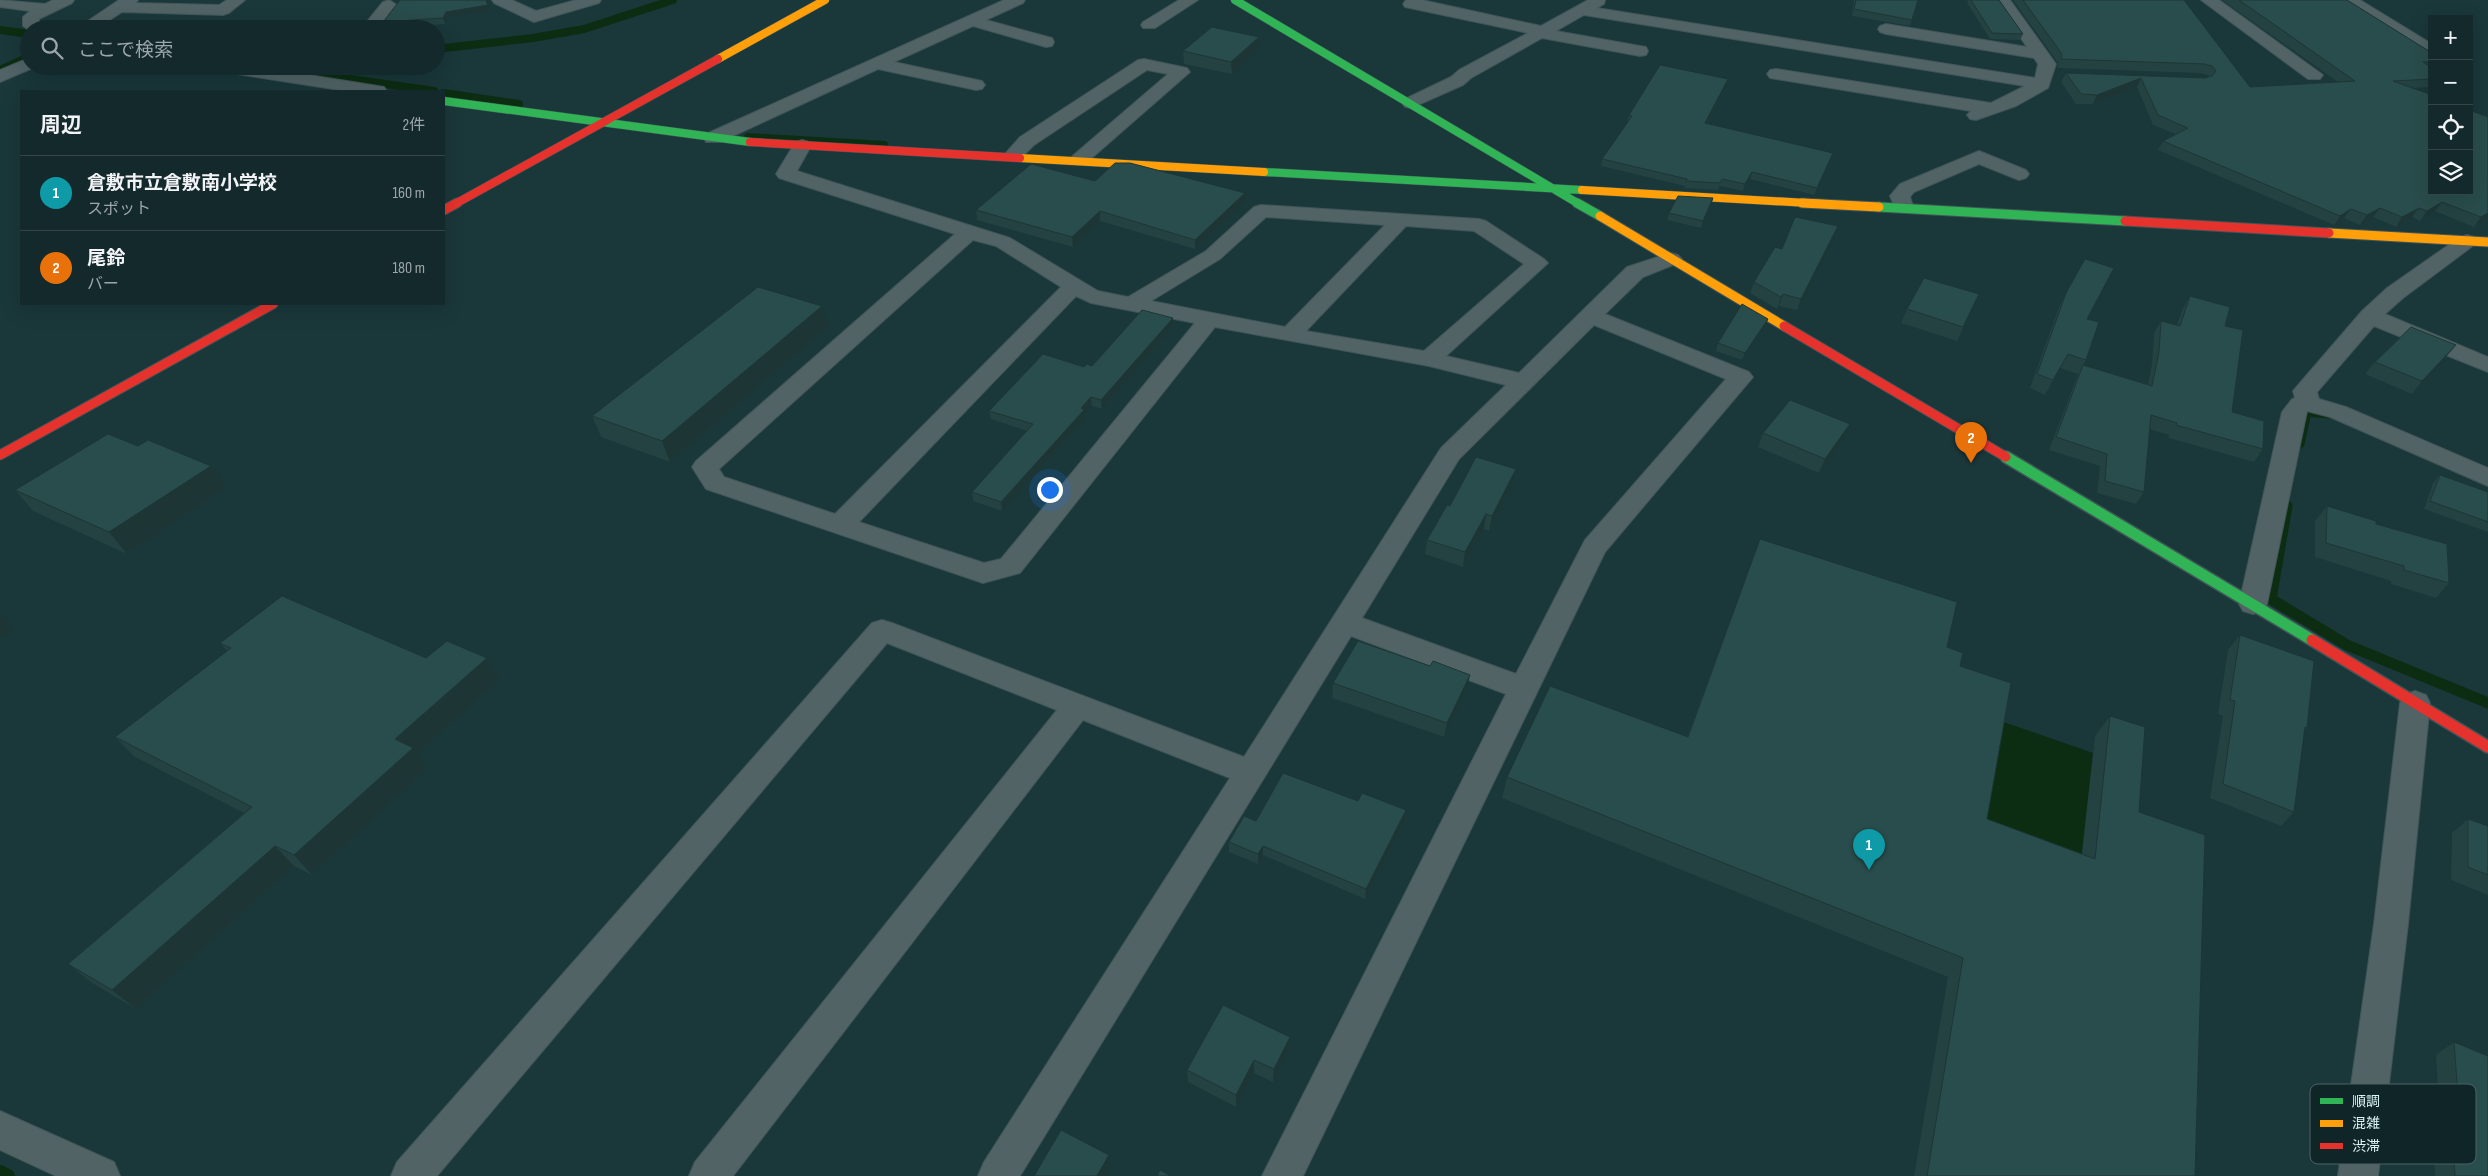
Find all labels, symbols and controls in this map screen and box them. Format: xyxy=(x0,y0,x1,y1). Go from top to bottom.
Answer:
map controls xyxy=(2428,15,2473,195)
button: + xyxy=(2428,15,2473,60)
search box xyxy=(20,20,445,75)
icon: search xyxy=(38,34,66,62)
text: ここで検索 xyxy=(78,39,173,62)
button: − xyxy=(2428,60,2473,105)
button: locate xyxy=(2428,105,2473,150)
text: 周辺 xyxy=(40,113,82,138)
text: 2件 xyxy=(402,116,425,135)
button: layers xyxy=(2428,150,2473,195)
text: 倉敷市立倉敷南小学校 xyxy=(87,172,277,195)
text: 1 xyxy=(53,184,59,203)
text: 160 m xyxy=(392,184,425,203)
text: スポット xyxy=(87,200,151,219)
text: 尾鈴 xyxy=(87,247,125,270)
text: 2 xyxy=(52,259,60,278)
text: 180 m xyxy=(392,259,425,278)
text: バー xyxy=(87,275,119,294)
pin: 2 xyxy=(1955,422,1987,463)
your location xyxy=(1037,477,1063,503)
pin: 1 xyxy=(1853,829,1885,870)
legend xyxy=(2310,1084,2476,1164)
text: 順調 xyxy=(2352,1093,2380,1110)
text: 混雑 xyxy=(2352,1115,2380,1132)
text: 渋滞 xyxy=(2352,1138,2380,1155)

